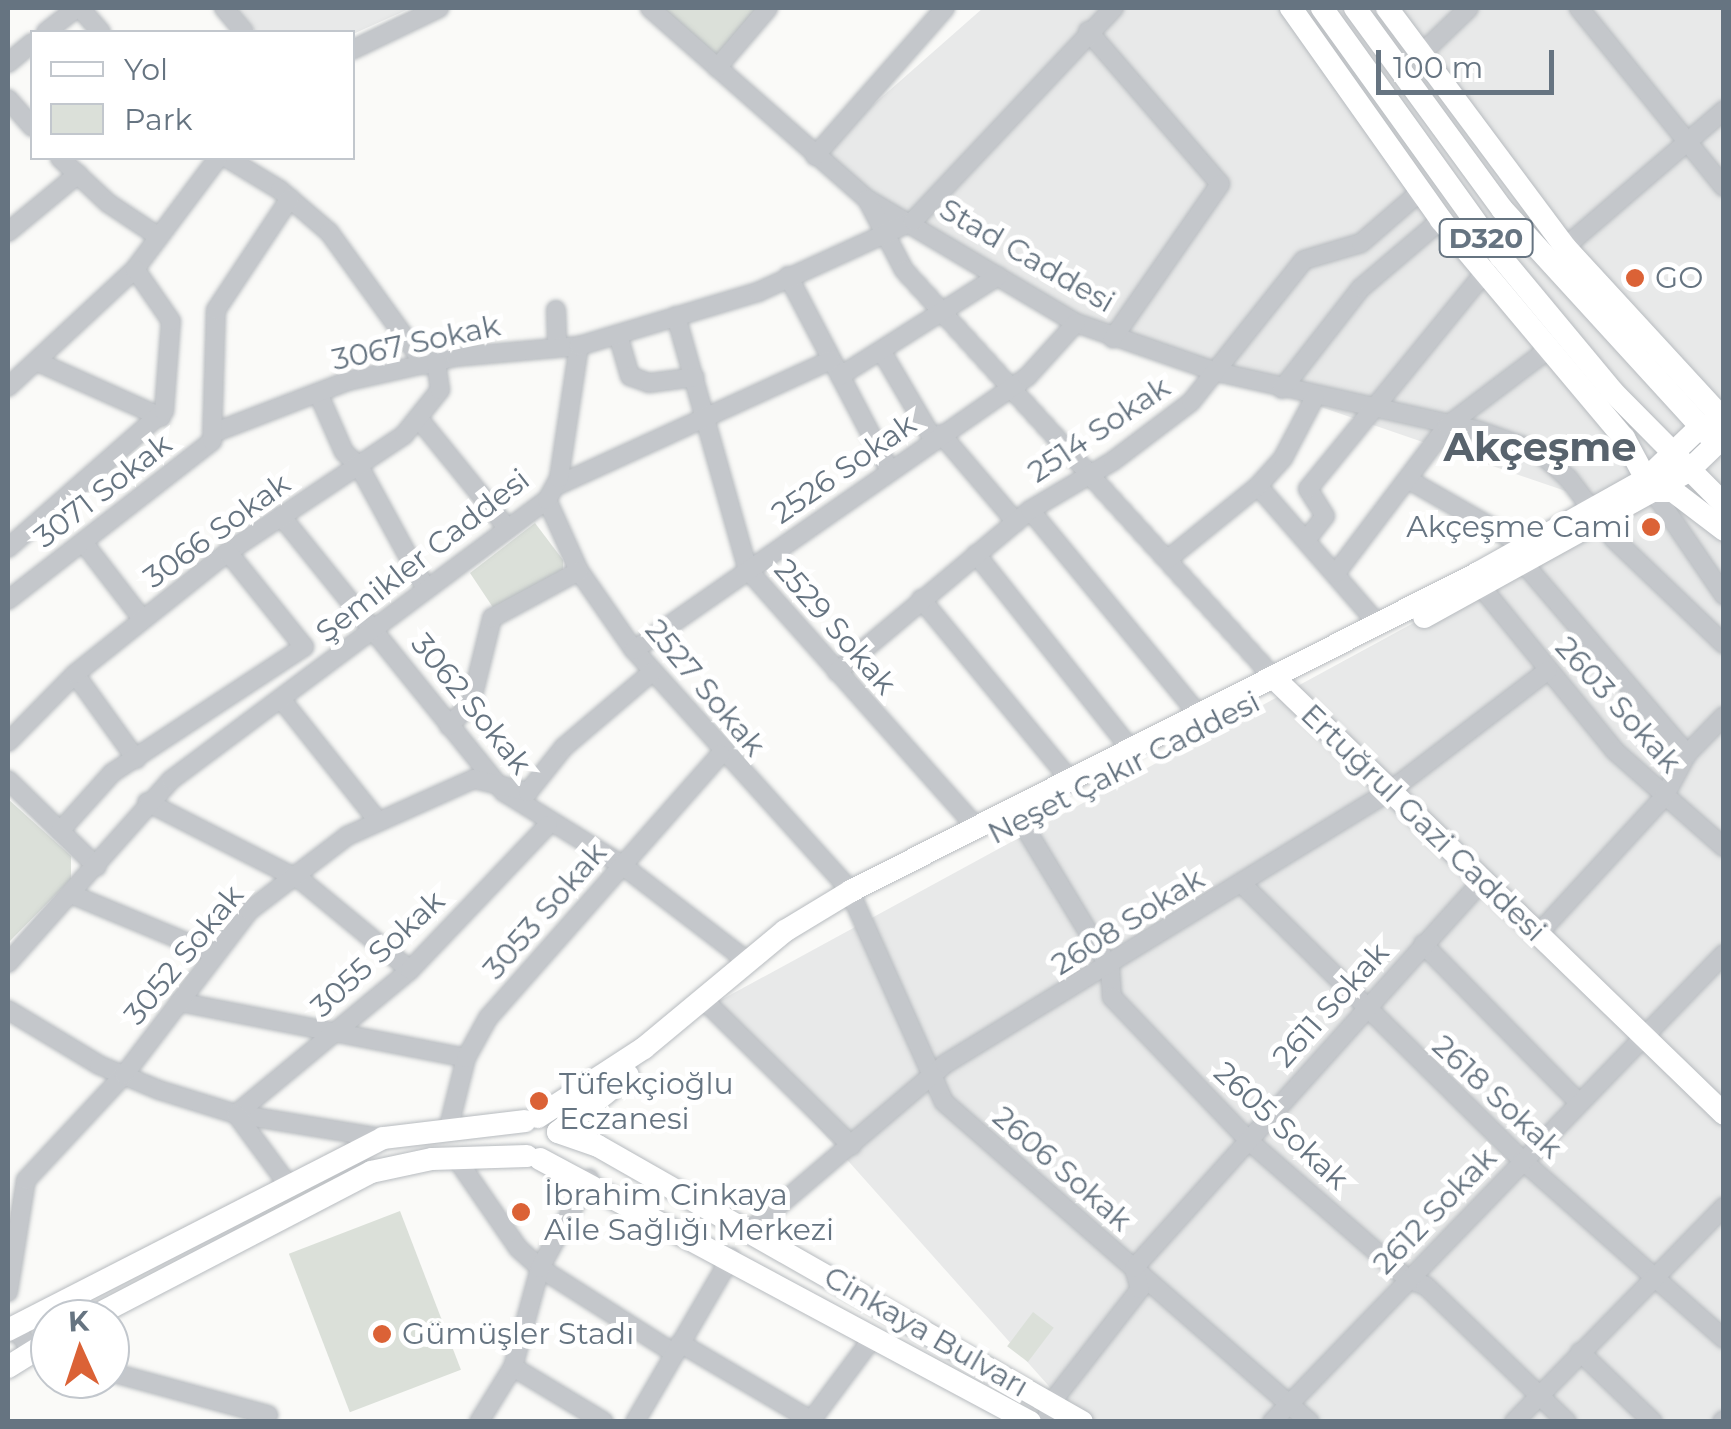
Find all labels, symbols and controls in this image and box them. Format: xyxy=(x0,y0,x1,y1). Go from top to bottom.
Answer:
legend xyxy=(30,30,355,160)
scale bar xyxy=(1381,30,1558,92)
text: 100 m xyxy=(1393,49,1483,86)
text: Yol xyxy=(124,51,168,88)
text: Park xyxy=(124,101,193,138)
street label: Stad Caddesi xyxy=(933,191,1121,321)
road number: D320 xyxy=(1438,215,1534,261)
place label: GO xyxy=(1655,260,1703,296)
marker: GO xyxy=(1624,267,1646,289)
street label: 3067 Sokak xyxy=(329,308,503,378)
street label: 2514 Sokak xyxy=(1021,369,1177,491)
street label: 2526 Sokak xyxy=(765,406,923,532)
district label: Akçeşme xyxy=(1443,423,1637,471)
street label: 3071 Sokak xyxy=(27,426,179,556)
street label: Şemikler Caddesi xyxy=(309,462,537,650)
street label: 3066 Sokak xyxy=(137,466,297,596)
place label: Akçeşme Cami xyxy=(1406,509,1631,545)
marker: Akçeşme Cami xyxy=(1640,516,1662,538)
street label: 2529 Sokak xyxy=(766,552,904,702)
street label: 2527 Sokak xyxy=(638,612,772,764)
street label: 3062 Sokak xyxy=(403,626,539,782)
street label: 2603 Sokak xyxy=(1548,630,1688,780)
street label: Neşet Çakır Caddesi xyxy=(982,684,1266,852)
street label: Ertuğrul Gazi Caddesi xyxy=(1293,697,1553,949)
street label: 3053 Sokak xyxy=(476,835,614,987)
street label: 2608 Sokak xyxy=(1045,861,1211,983)
street label: 3052 Sokak xyxy=(117,878,251,1032)
street label: 3055 Sokak xyxy=(304,883,452,1025)
street label: 2611 Sokak xyxy=(1266,935,1396,1075)
street label: 2618 Sokak xyxy=(1425,1028,1569,1166)
street label: 2605 Sokak xyxy=(1206,1055,1356,1197)
place label: Tüfekçioğlu Eczanesi xyxy=(559,1066,734,1136)
marker: Tüfekçioğlu Eczanesi xyxy=(528,1090,550,1112)
street label: 2606 Sokak xyxy=(985,1099,1139,1239)
street label: 2612 Sokak xyxy=(1366,1140,1504,1282)
place label: İbrahim Cinkaya Aile Sağlığı Merkezi xyxy=(544,1177,834,1248)
marker: İbrahim Cinkaya Aile Sağlığı Merkezi xyxy=(508,1199,534,1225)
street label: Cinkaya Bulvarı xyxy=(818,1259,1034,1405)
north arrow xyxy=(30,1299,130,1399)
text: K xyxy=(67,1304,90,1339)
place label: Gümüşler Stadı xyxy=(402,1316,634,1352)
marker: Gümüşler Stadı xyxy=(371,1323,393,1345)

